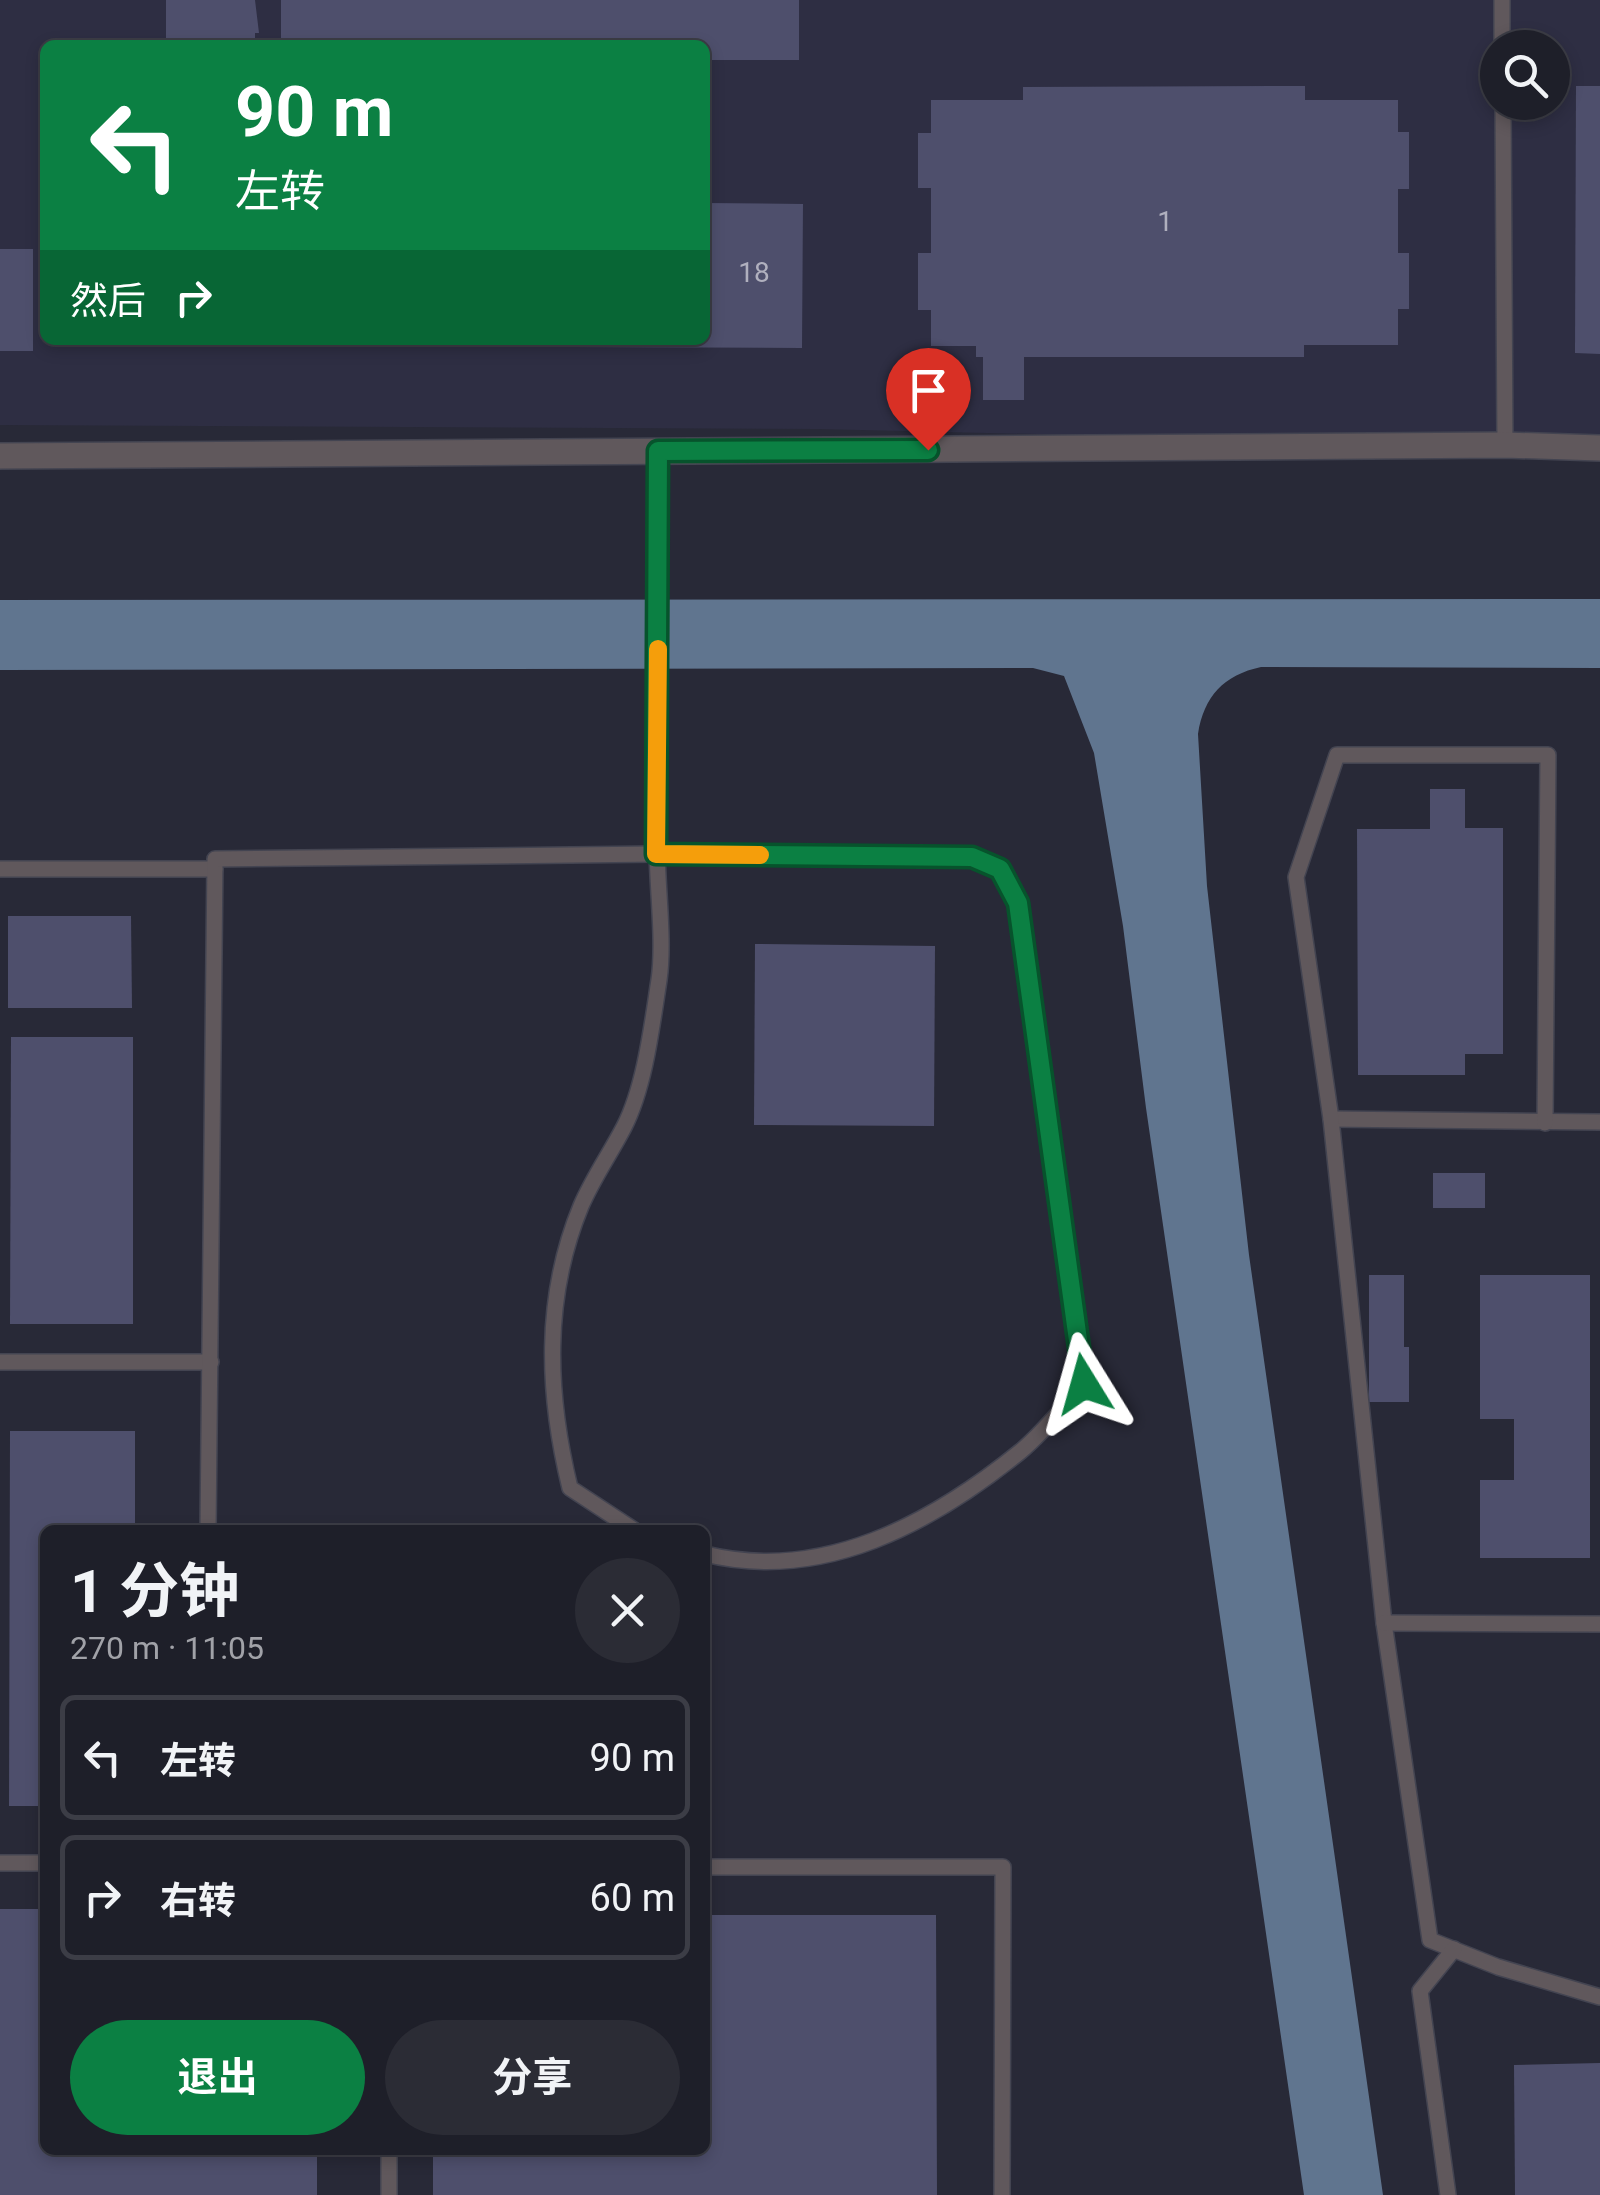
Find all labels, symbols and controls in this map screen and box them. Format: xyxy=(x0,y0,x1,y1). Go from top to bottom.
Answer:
map controls xyxy=(1480,30,1570,120)
button: search xyxy=(1480,30,1570,120)
text: 90 m xyxy=(235,71,393,153)
icon: left xyxy=(70,80,200,210)
text: 左转 xyxy=(235,165,325,218)
house number: 1 xyxy=(1157,205,1173,238)
house number: 18 xyxy=(738,256,770,289)
icon: right xyxy=(166,270,221,325)
text: 然后 xyxy=(70,279,146,323)
pin xyxy=(886,348,971,451)
icon: arrive xyxy=(901,363,956,418)
position arrow xyxy=(1032,1332,1136,1436)
text: 1 分钟 xyxy=(70,1556,239,1627)
button: close xyxy=(575,1558,680,1663)
text: 270 m · 11:05 xyxy=(70,1629,264,1667)
icon: left xyxy=(75,1730,130,1785)
text: 90 m xyxy=(590,1736,675,1780)
text: 左转 xyxy=(160,1739,236,1783)
icon: right xyxy=(75,1870,130,1925)
text: 60 m xyxy=(590,1876,675,1920)
text: 右转 xyxy=(160,1879,236,1923)
button: 退出 xyxy=(70,2020,365,2135)
button: 分享 xyxy=(385,2020,680,2135)

